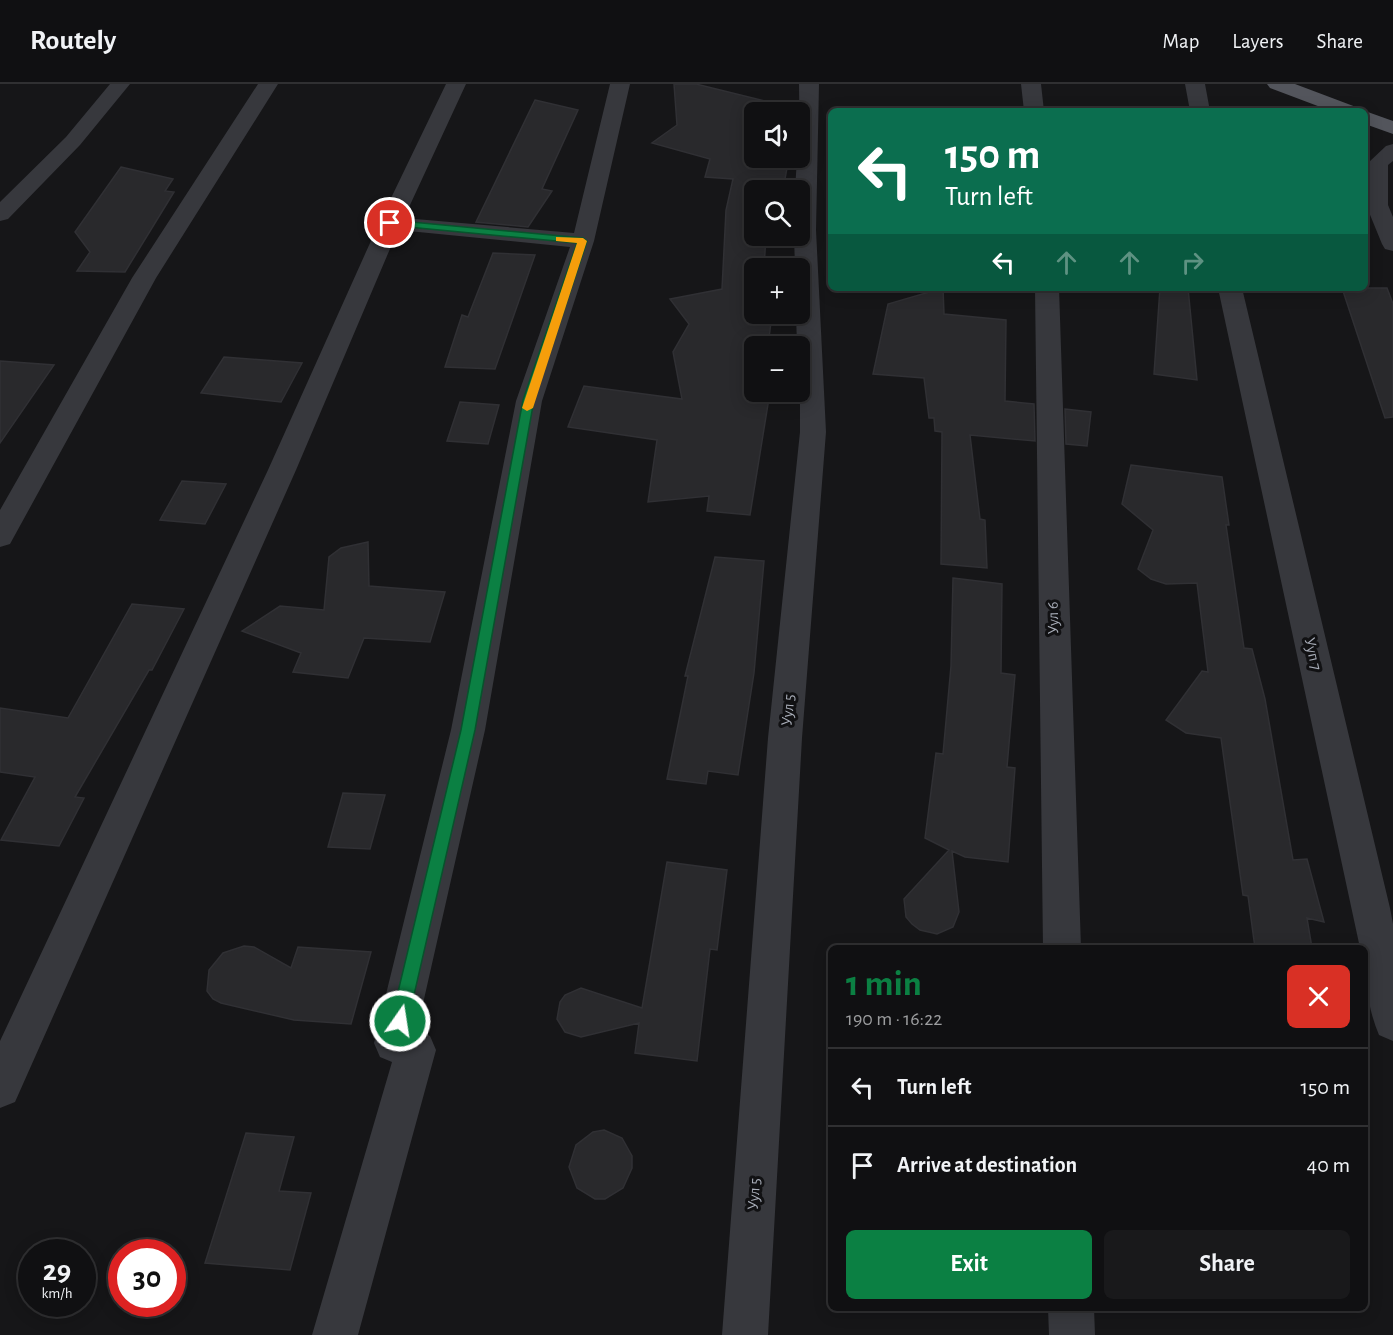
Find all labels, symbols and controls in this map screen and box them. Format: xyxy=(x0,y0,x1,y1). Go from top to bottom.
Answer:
text: Routely xyxy=(30,27,116,55)
text: Map xyxy=(1163,31,1199,52)
text: Layers xyxy=(1232,31,1283,52)
text: Share xyxy=(1316,31,1363,52)
map controls xyxy=(744,102,810,402)
button: sound xyxy=(744,102,810,168)
icon: left xyxy=(846,132,924,210)
text: 150 m xyxy=(945,134,1040,176)
button: search xyxy=(744,180,810,246)
text: Turn left xyxy=(945,183,1033,210)
pin xyxy=(364,197,415,248)
icon: arrive xyxy=(373,206,406,239)
icon: left xyxy=(987,246,1020,279)
icon: ahead xyxy=(1050,246,1083,279)
icon: ahead xyxy=(1113,246,1146,279)
icon: right xyxy=(1176,246,1209,279)
button: + xyxy=(744,258,810,324)
button: − xyxy=(744,336,810,402)
street label: Уул 6 xyxy=(1045,601,1062,635)
street label: Ууп 7 xyxy=(1301,636,1325,672)
street label: Уул 5 xyxy=(779,693,798,727)
button: close xyxy=(1287,965,1350,1028)
text: 1 min xyxy=(846,966,922,1002)
position arrow xyxy=(368,989,432,1053)
text: 190 m · 16:22 xyxy=(846,1009,942,1029)
icon: left xyxy=(846,1071,879,1104)
text: Turn left xyxy=(897,1076,971,1098)
text: 150 m xyxy=(1300,1076,1350,1098)
icon: arrive xyxy=(846,1149,879,1182)
text: Arrive at destination xyxy=(897,1154,1077,1176)
text: 40 m xyxy=(1307,1154,1350,1176)
street label: Уул 5 xyxy=(745,1178,764,1211)
button: Exit xyxy=(846,1230,1092,1299)
button: Share xyxy=(1104,1230,1350,1299)
speed limit sign: 30 xyxy=(108,1239,186,1317)
text: 29 xyxy=(43,1256,71,1286)
text: km/h xyxy=(42,1286,72,1301)

